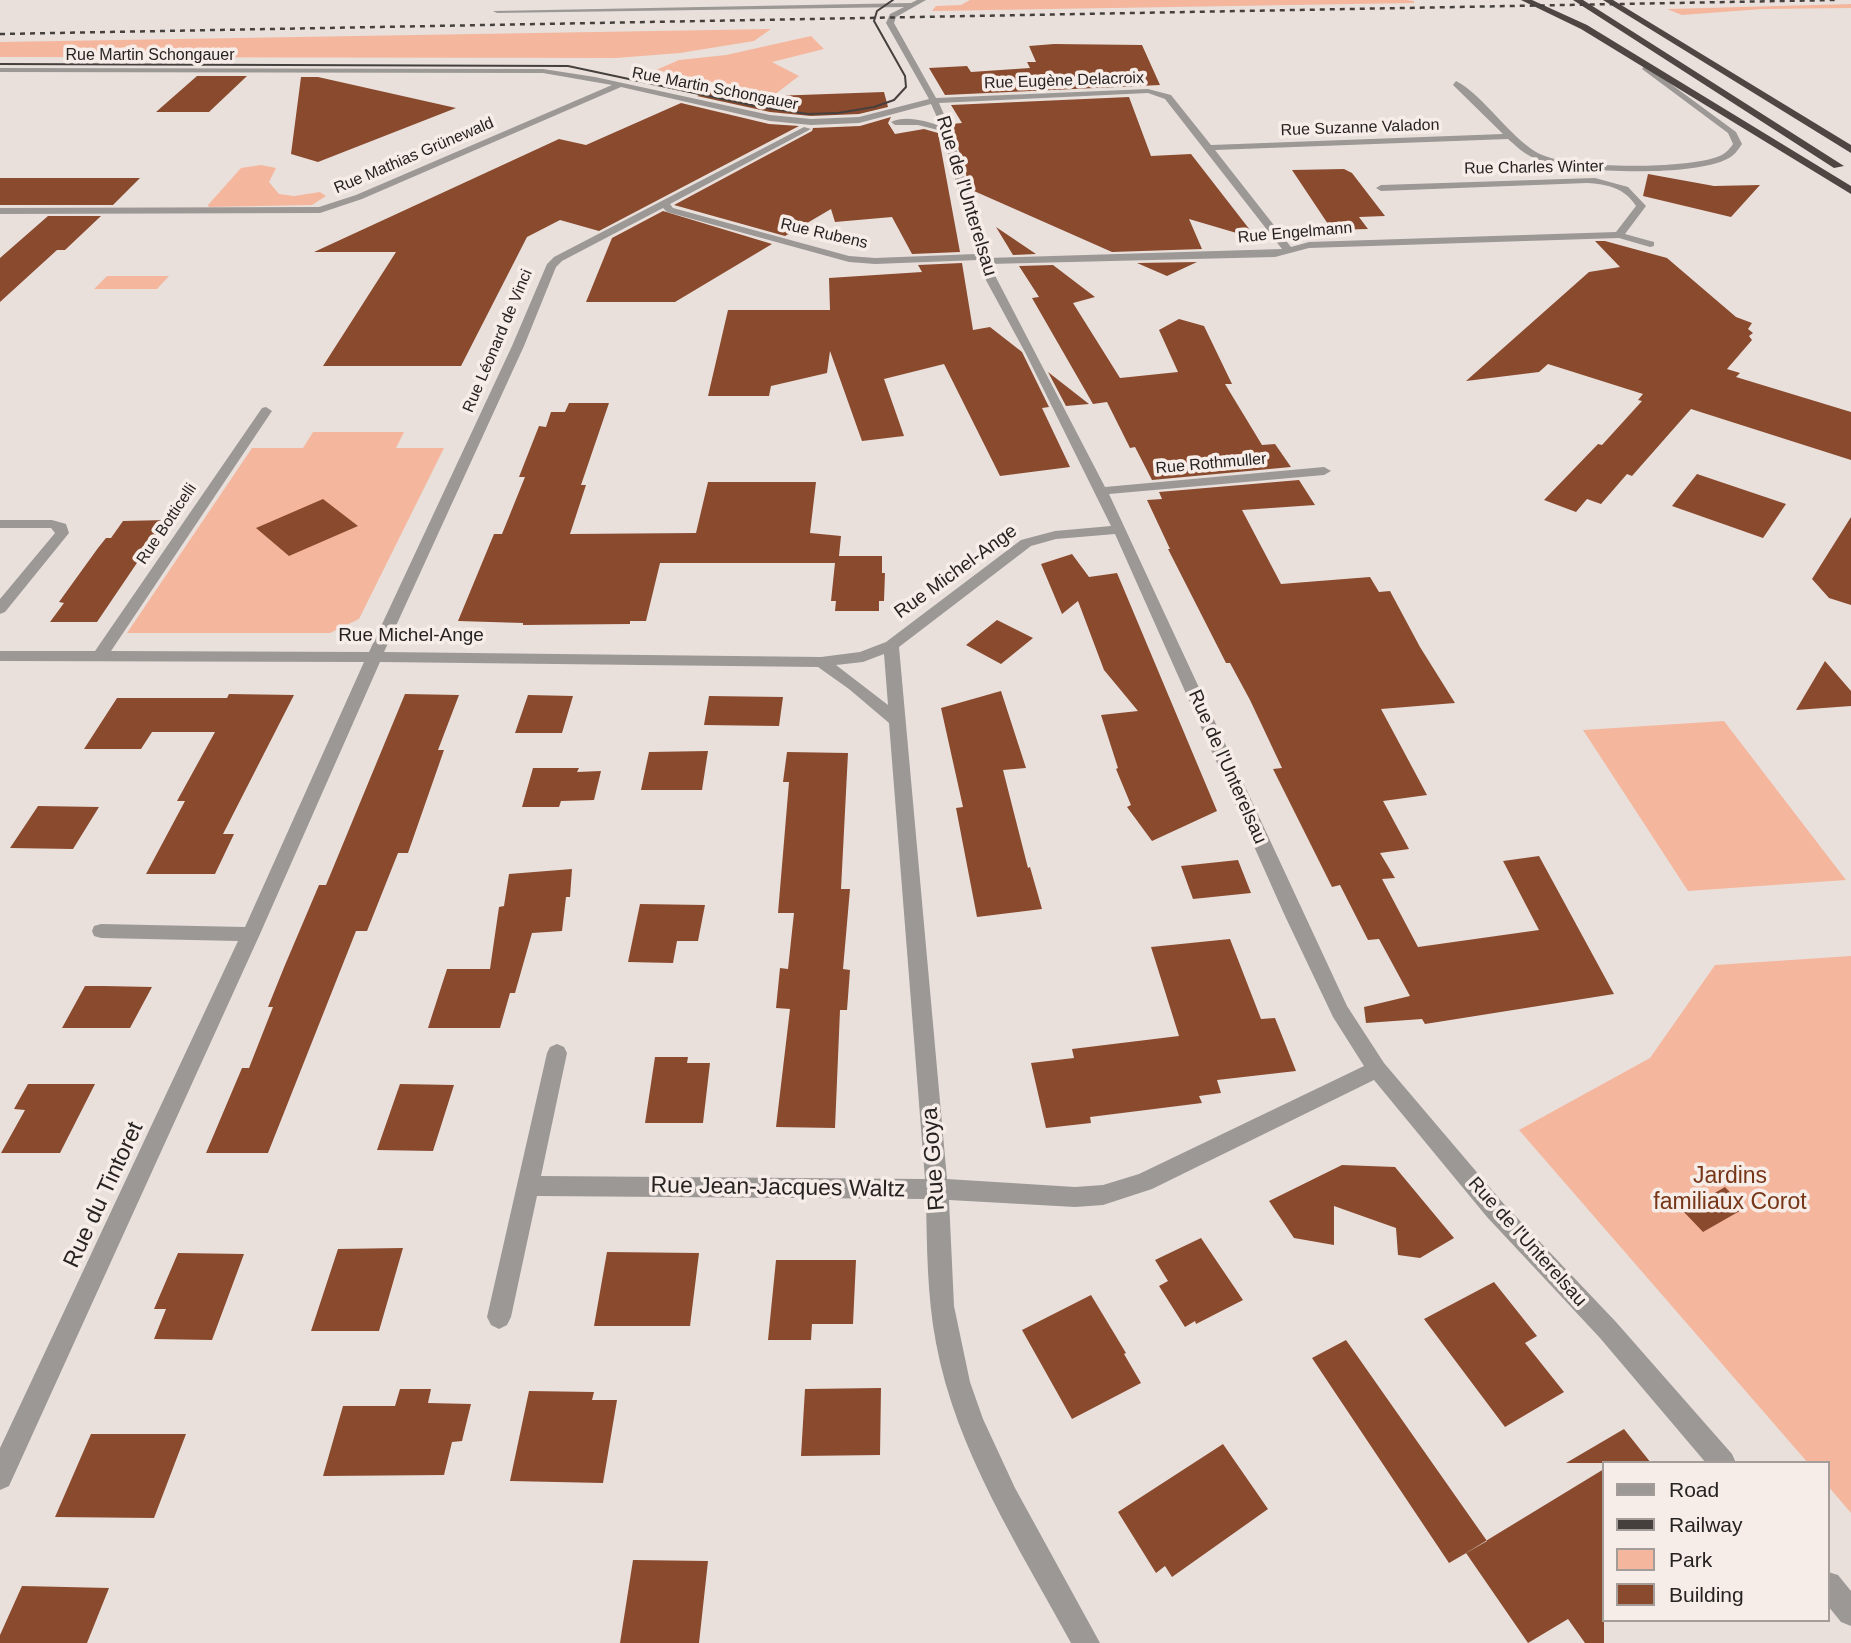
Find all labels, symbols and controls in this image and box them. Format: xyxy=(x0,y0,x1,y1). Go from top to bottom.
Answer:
street label: Rue Martin Schongauer xyxy=(66,46,234,66)
street label: Rue Martin Schongauer xyxy=(630,63,800,115)
street label: Rue Eugène Delacroix xyxy=(984,69,1144,93)
street label: Rue de l'Unterelsau xyxy=(931,113,1001,279)
street label: Rue Mathias Grünewald xyxy=(331,114,497,198)
street label: Rue Suzanne Valadon xyxy=(1280,116,1440,140)
street label: Rue Charles Winter xyxy=(1464,157,1604,179)
street label: Rue Rubens xyxy=(779,215,869,253)
street label: Rue Engelmann xyxy=(1237,218,1353,248)
street label: Rue Léonard de Vinci xyxy=(459,267,537,415)
street label: Rue Rothmuller xyxy=(1155,450,1267,478)
street label: Rue Botticelli xyxy=(133,480,201,568)
street label: Rue Michel-Ange xyxy=(890,520,1022,624)
street label: Rue Michel-Ange xyxy=(338,625,484,647)
street label: Rue de l'Unterelsau xyxy=(1183,686,1271,848)
street label: Rue Goya xyxy=(917,1106,951,1212)
street label: Rue du Tintoret xyxy=(58,1118,150,1272)
park label: Jardins familiaux Corot xyxy=(1653,1163,1807,1217)
street label: Rue Jean-Jacques Waltz xyxy=(650,1172,906,1204)
street label: Rue de l'Unterelsau xyxy=(1463,1173,1591,1311)
legend xyxy=(1602,1461,1830,1622)
text: Road xyxy=(1669,1478,1719,1501)
text: Railway xyxy=(1669,1513,1743,1536)
text: Park xyxy=(1669,1548,1712,1571)
text: Building xyxy=(1669,1583,1744,1606)

